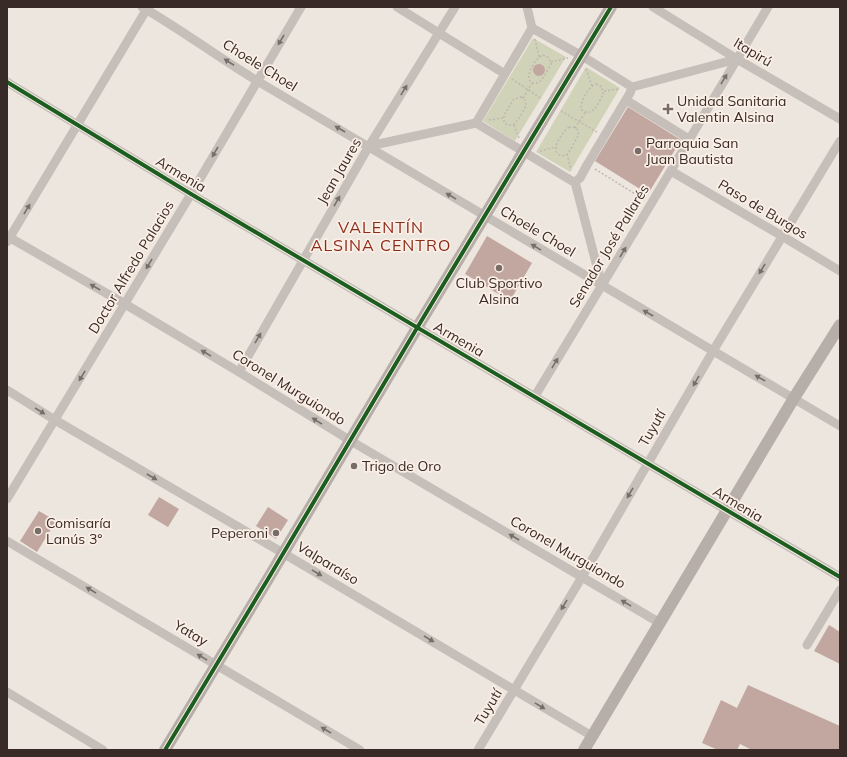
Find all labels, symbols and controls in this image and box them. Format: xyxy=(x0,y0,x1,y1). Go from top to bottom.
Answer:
street label: Itapirú xyxy=(730,34,776,70)
street label: Choele Choel xyxy=(219,35,301,95)
one-way arrow xyxy=(277,35,285,45)
one-way arrow xyxy=(223,59,235,66)
one-way arrow xyxy=(721,73,728,85)
one-way arrow xyxy=(400,84,407,96)
place label: Unidad Sanitaria Valentin Alsina xyxy=(677,92,786,126)
marker: Unidad Sanitaria Valentin Alsina xyxy=(662,103,674,115)
one-way arrow xyxy=(334,126,346,133)
place label: Parroquia San Juan Bautista xyxy=(646,134,738,168)
street label: Jean Jaures xyxy=(313,135,365,207)
one-way arrow xyxy=(212,146,219,158)
marker: Parroquia San Juan Bautista xyxy=(633,146,643,156)
street label: Armenia xyxy=(153,152,209,196)
street label: Paso de Burgos xyxy=(715,175,811,243)
street label: Senador José Pallarés xyxy=(565,181,653,311)
one-way arrow xyxy=(445,193,457,200)
one-way arrow xyxy=(333,195,340,207)
street label: Doctor Alfredo Palacios xyxy=(84,197,178,337)
street label: Choele Choel xyxy=(497,201,579,261)
one-way arrow xyxy=(23,204,31,214)
district label: VALENTÍN ALSINA CENTRO xyxy=(311,217,451,255)
one-way arrow xyxy=(530,243,542,250)
one-way arrow xyxy=(619,246,626,258)
one-way arrow xyxy=(145,258,152,270)
marker: Club Sportivo Alsina xyxy=(494,263,504,273)
one-way arrow xyxy=(758,264,766,274)
place label: Club Sportivo Alsina xyxy=(455,274,543,308)
one-way arrow xyxy=(89,283,101,290)
one-way arrow xyxy=(642,309,654,316)
street label: Armenia xyxy=(431,317,487,361)
one-way arrow xyxy=(255,332,262,344)
street label: Coronel Murguiondo xyxy=(229,345,349,429)
one-way arrow xyxy=(201,349,212,356)
one-way arrow xyxy=(552,357,559,369)
one-way arrow xyxy=(78,370,85,381)
one-way arrow xyxy=(692,375,699,387)
one-way arrow xyxy=(754,375,766,382)
street label: Tuyutí xyxy=(634,406,670,450)
one-way arrow xyxy=(34,407,46,414)
one-way arrow xyxy=(311,417,323,424)
place label: Trigo de Oro xyxy=(362,457,441,475)
marker: Trigo de Oro xyxy=(349,461,359,471)
one-way arrow xyxy=(146,473,158,480)
street label: Armenia xyxy=(710,482,766,526)
one-way arrow xyxy=(627,487,634,499)
street label: Coronel Murguiondo xyxy=(507,512,629,592)
place label: Comisaría Lanús 3° xyxy=(46,514,111,548)
place label: Peperoni xyxy=(211,524,268,542)
marker: Comisaría Lanús 3° xyxy=(33,526,43,536)
marker: Peperoni xyxy=(271,528,281,538)
one-way arrow xyxy=(508,534,520,541)
street label: Valparaíso xyxy=(294,537,362,589)
one-way arrow xyxy=(311,569,323,576)
one-way arrow xyxy=(85,587,97,594)
one-way arrow xyxy=(561,599,568,611)
one-way arrow xyxy=(621,600,632,607)
street label: Yatay xyxy=(170,615,212,650)
one-way arrow xyxy=(423,636,435,643)
one-way arrow xyxy=(196,653,208,660)
street label: Tuyutí xyxy=(470,685,506,728)
one-way arrow xyxy=(535,702,545,710)
one-way arrow xyxy=(320,727,332,734)

